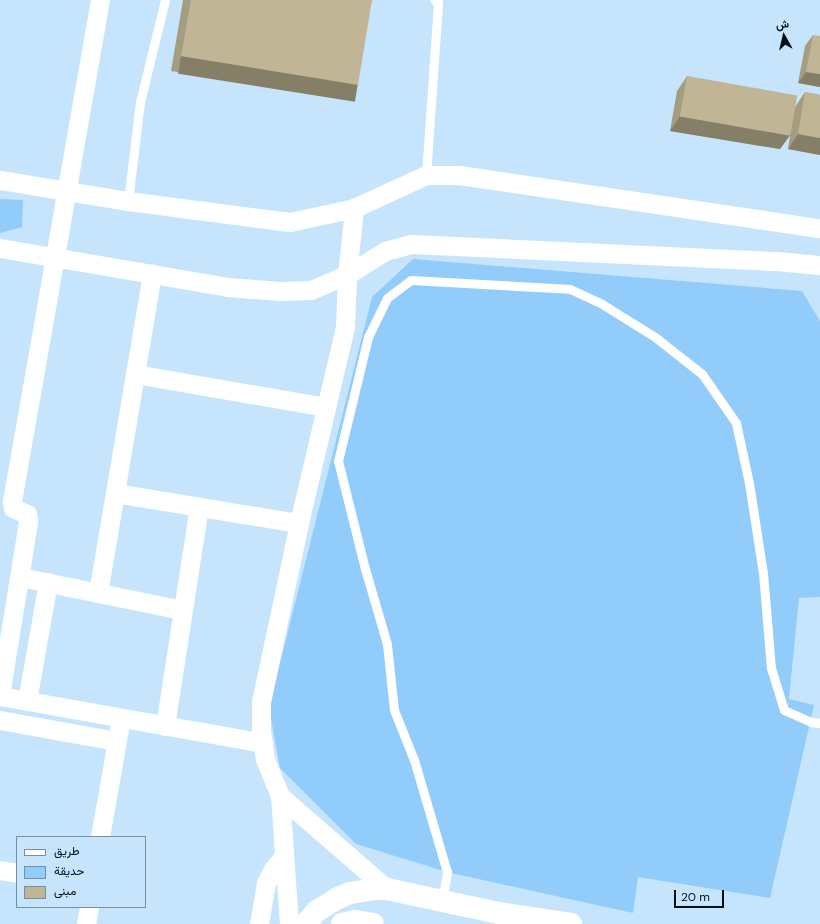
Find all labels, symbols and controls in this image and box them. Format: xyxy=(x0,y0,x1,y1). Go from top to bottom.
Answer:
north arrow xyxy=(764,16,804,56)
text: ش xyxy=(775,16,790,32)
legend xyxy=(16,836,146,908)
text: طريق xyxy=(54,843,79,859)
text: حديقة xyxy=(54,863,84,879)
scale bar xyxy=(676,882,726,908)
text: مبنى xyxy=(54,883,76,899)
text: 20 m xyxy=(681,889,710,905)

